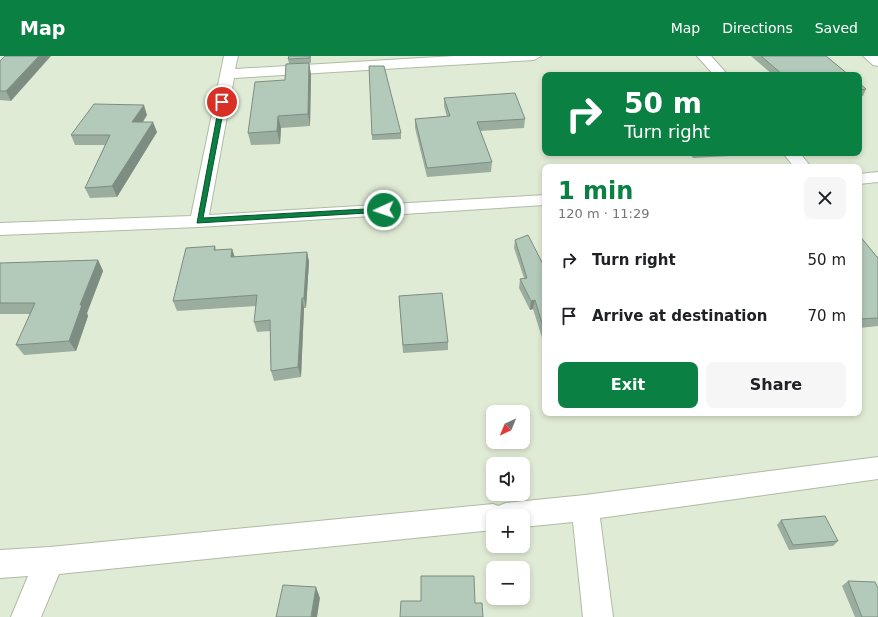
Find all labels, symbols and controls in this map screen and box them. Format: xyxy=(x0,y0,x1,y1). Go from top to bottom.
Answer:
text: Map xyxy=(20,17,65,39)
text: Map xyxy=(671,20,700,36)
text: Directions xyxy=(722,20,793,36)
text: Saved xyxy=(815,20,858,36)
pin xyxy=(205,85,239,119)
text: 50 m xyxy=(624,87,702,120)
icon: right xyxy=(558,88,610,140)
icon: arrive xyxy=(211,91,233,113)
text: Turn right xyxy=(624,121,710,142)
text: 1 min xyxy=(558,177,633,205)
button: close xyxy=(804,177,846,219)
position arrow xyxy=(363,189,405,231)
text: 120 m · 11:29 xyxy=(558,206,649,221)
icon: right xyxy=(558,249,580,271)
text: Turn right xyxy=(592,251,676,269)
text: 50 m xyxy=(808,251,846,269)
icon: arrive xyxy=(558,305,580,327)
text: Arrive at destination xyxy=(592,307,767,325)
text: 70 m xyxy=(808,307,846,325)
button: Exit xyxy=(558,362,698,408)
button: Share xyxy=(706,362,846,408)
north arrow xyxy=(486,405,530,449)
map controls xyxy=(486,405,530,605)
button: sound xyxy=(486,457,530,501)
button: + xyxy=(486,509,530,553)
button: − xyxy=(486,561,530,605)

